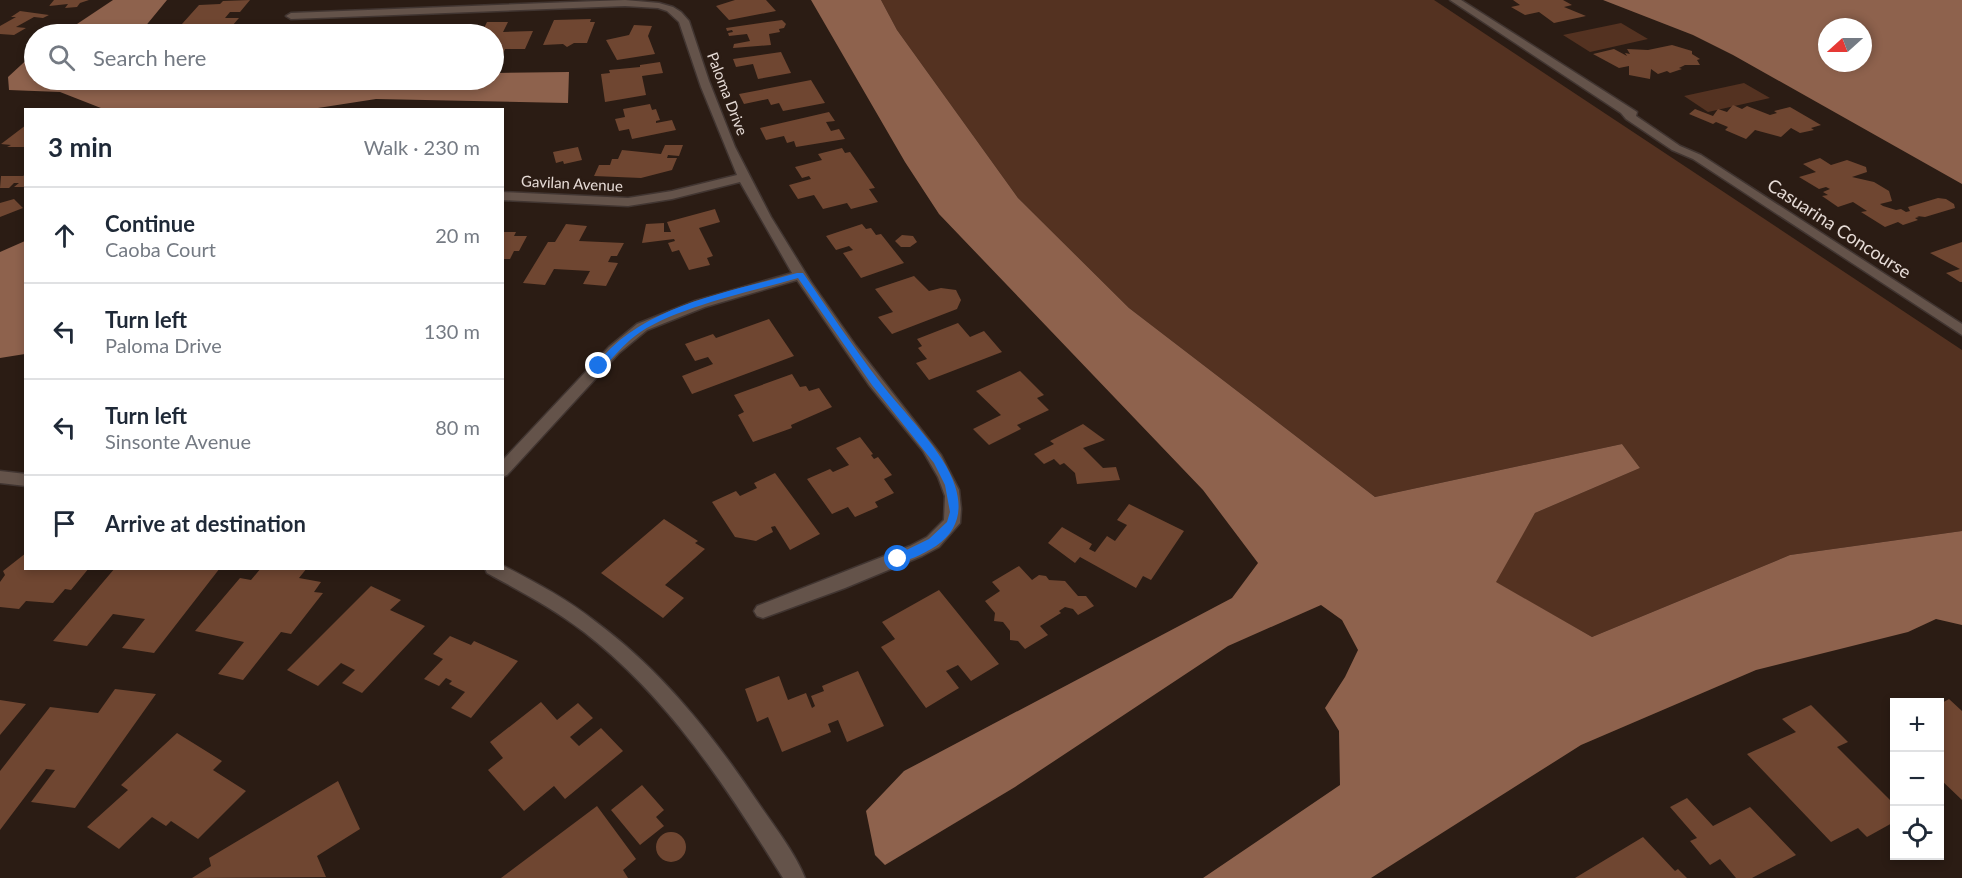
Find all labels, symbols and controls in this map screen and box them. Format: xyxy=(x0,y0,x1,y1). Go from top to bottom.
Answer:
north arrow xyxy=(1818,18,1872,72)
search box xyxy=(24,24,504,90)
icon: search xyxy=(45,41,78,74)
text: Search here xyxy=(93,44,206,71)
street label: Paloma Drive xyxy=(704,49,752,138)
text: 3 min xyxy=(48,131,112,163)
text: Walk · 230 m xyxy=(364,135,480,159)
street label: Gavilan Avenue xyxy=(521,171,623,195)
street label: Casuarina Concourse xyxy=(1764,174,1915,283)
text: Continue xyxy=(105,210,195,237)
icon: ahead xyxy=(48,219,81,252)
text: 20 m xyxy=(435,223,480,247)
text: Caoba Court xyxy=(105,237,216,261)
text: Turn left xyxy=(105,306,187,333)
icon: left xyxy=(48,315,81,348)
text: 130 m xyxy=(424,319,480,343)
text: Paloma Drive xyxy=(105,333,222,357)
route end xyxy=(585,352,611,378)
text: Turn left xyxy=(105,402,187,429)
icon: left xyxy=(48,411,81,444)
text: 80 m xyxy=(435,415,480,439)
text: Sinsonte Avenue xyxy=(105,429,251,453)
icon: arrive xyxy=(48,507,81,540)
text: Arrive at destination xyxy=(105,510,306,537)
route start xyxy=(884,545,910,571)
map controls xyxy=(1890,698,1944,860)
button: + xyxy=(1890,698,1944,752)
button: − xyxy=(1890,752,1944,806)
button: locate xyxy=(1890,806,1944,860)

